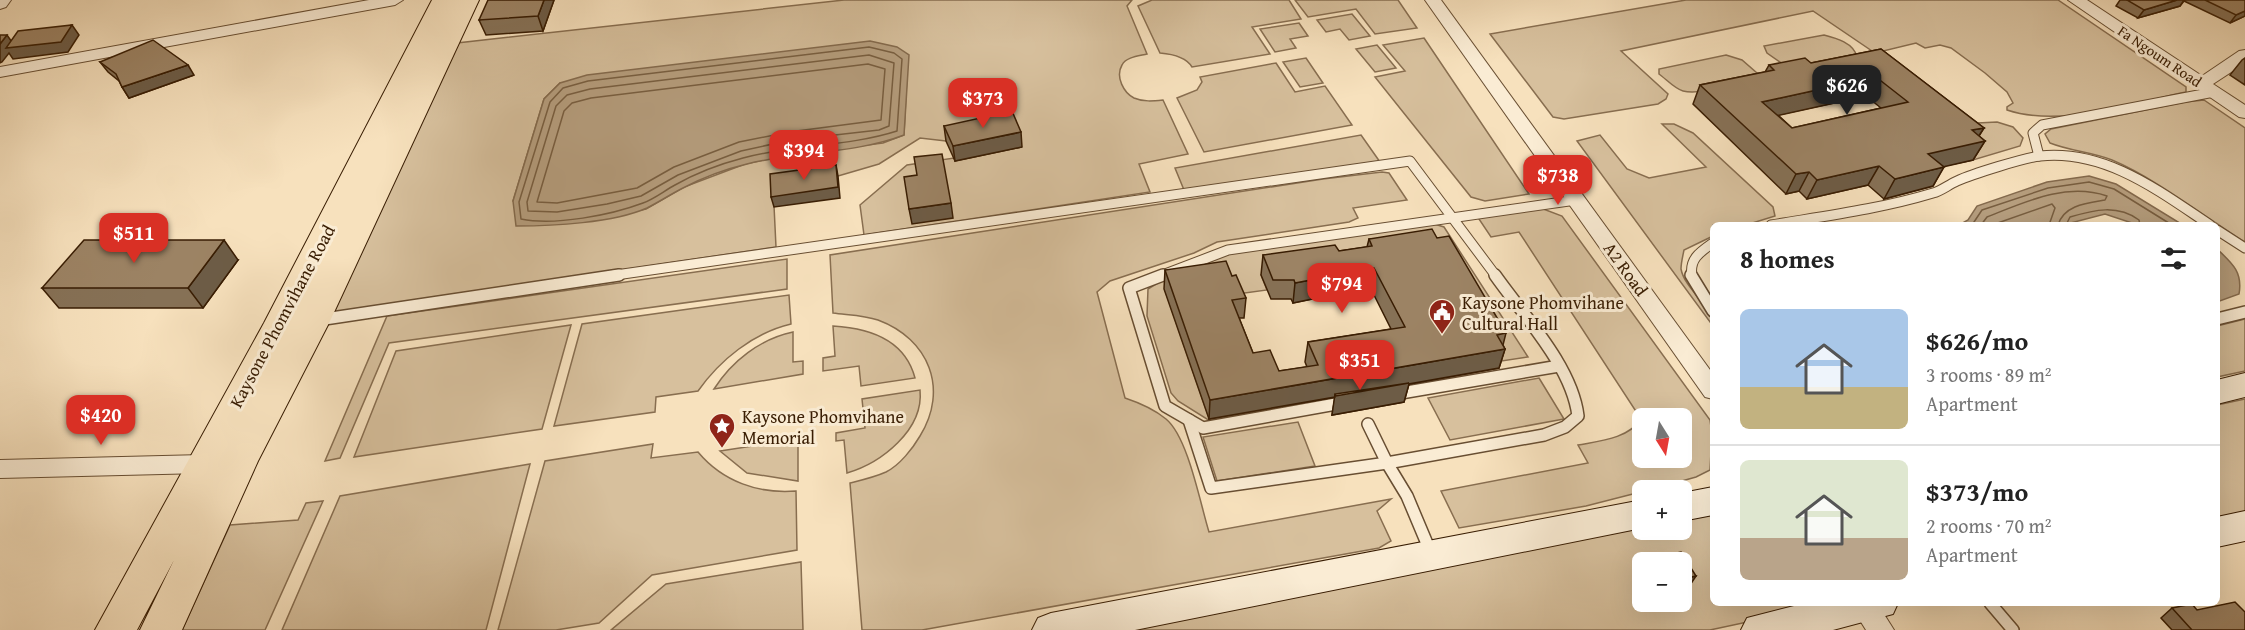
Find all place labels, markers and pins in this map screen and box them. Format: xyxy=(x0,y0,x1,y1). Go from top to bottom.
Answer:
pin: $626 xyxy=(1811,65,1883,116)
pin: $373 xyxy=(947,78,1019,129)
pin: $394 xyxy=(768,130,840,181)
pin: $738 xyxy=(1522,155,1594,206)
pin: $511 xyxy=(98,213,170,264)
pin: $794 xyxy=(1306,263,1378,314)
place label: Kaysone Phomvihane Cultural Hall xyxy=(1462,289,1624,337)
public building icon: Kaysone Phomvihane Cultural Hall xyxy=(1427,297,1457,335)
pin: $351 xyxy=(1324,340,1396,391)
pin: $420 xyxy=(65,395,137,446)
place label: Kaysone Phomvihane Memorial xyxy=(742,403,904,451)
place icon: Kaysone Phomvihane Memorial xyxy=(707,411,737,449)

